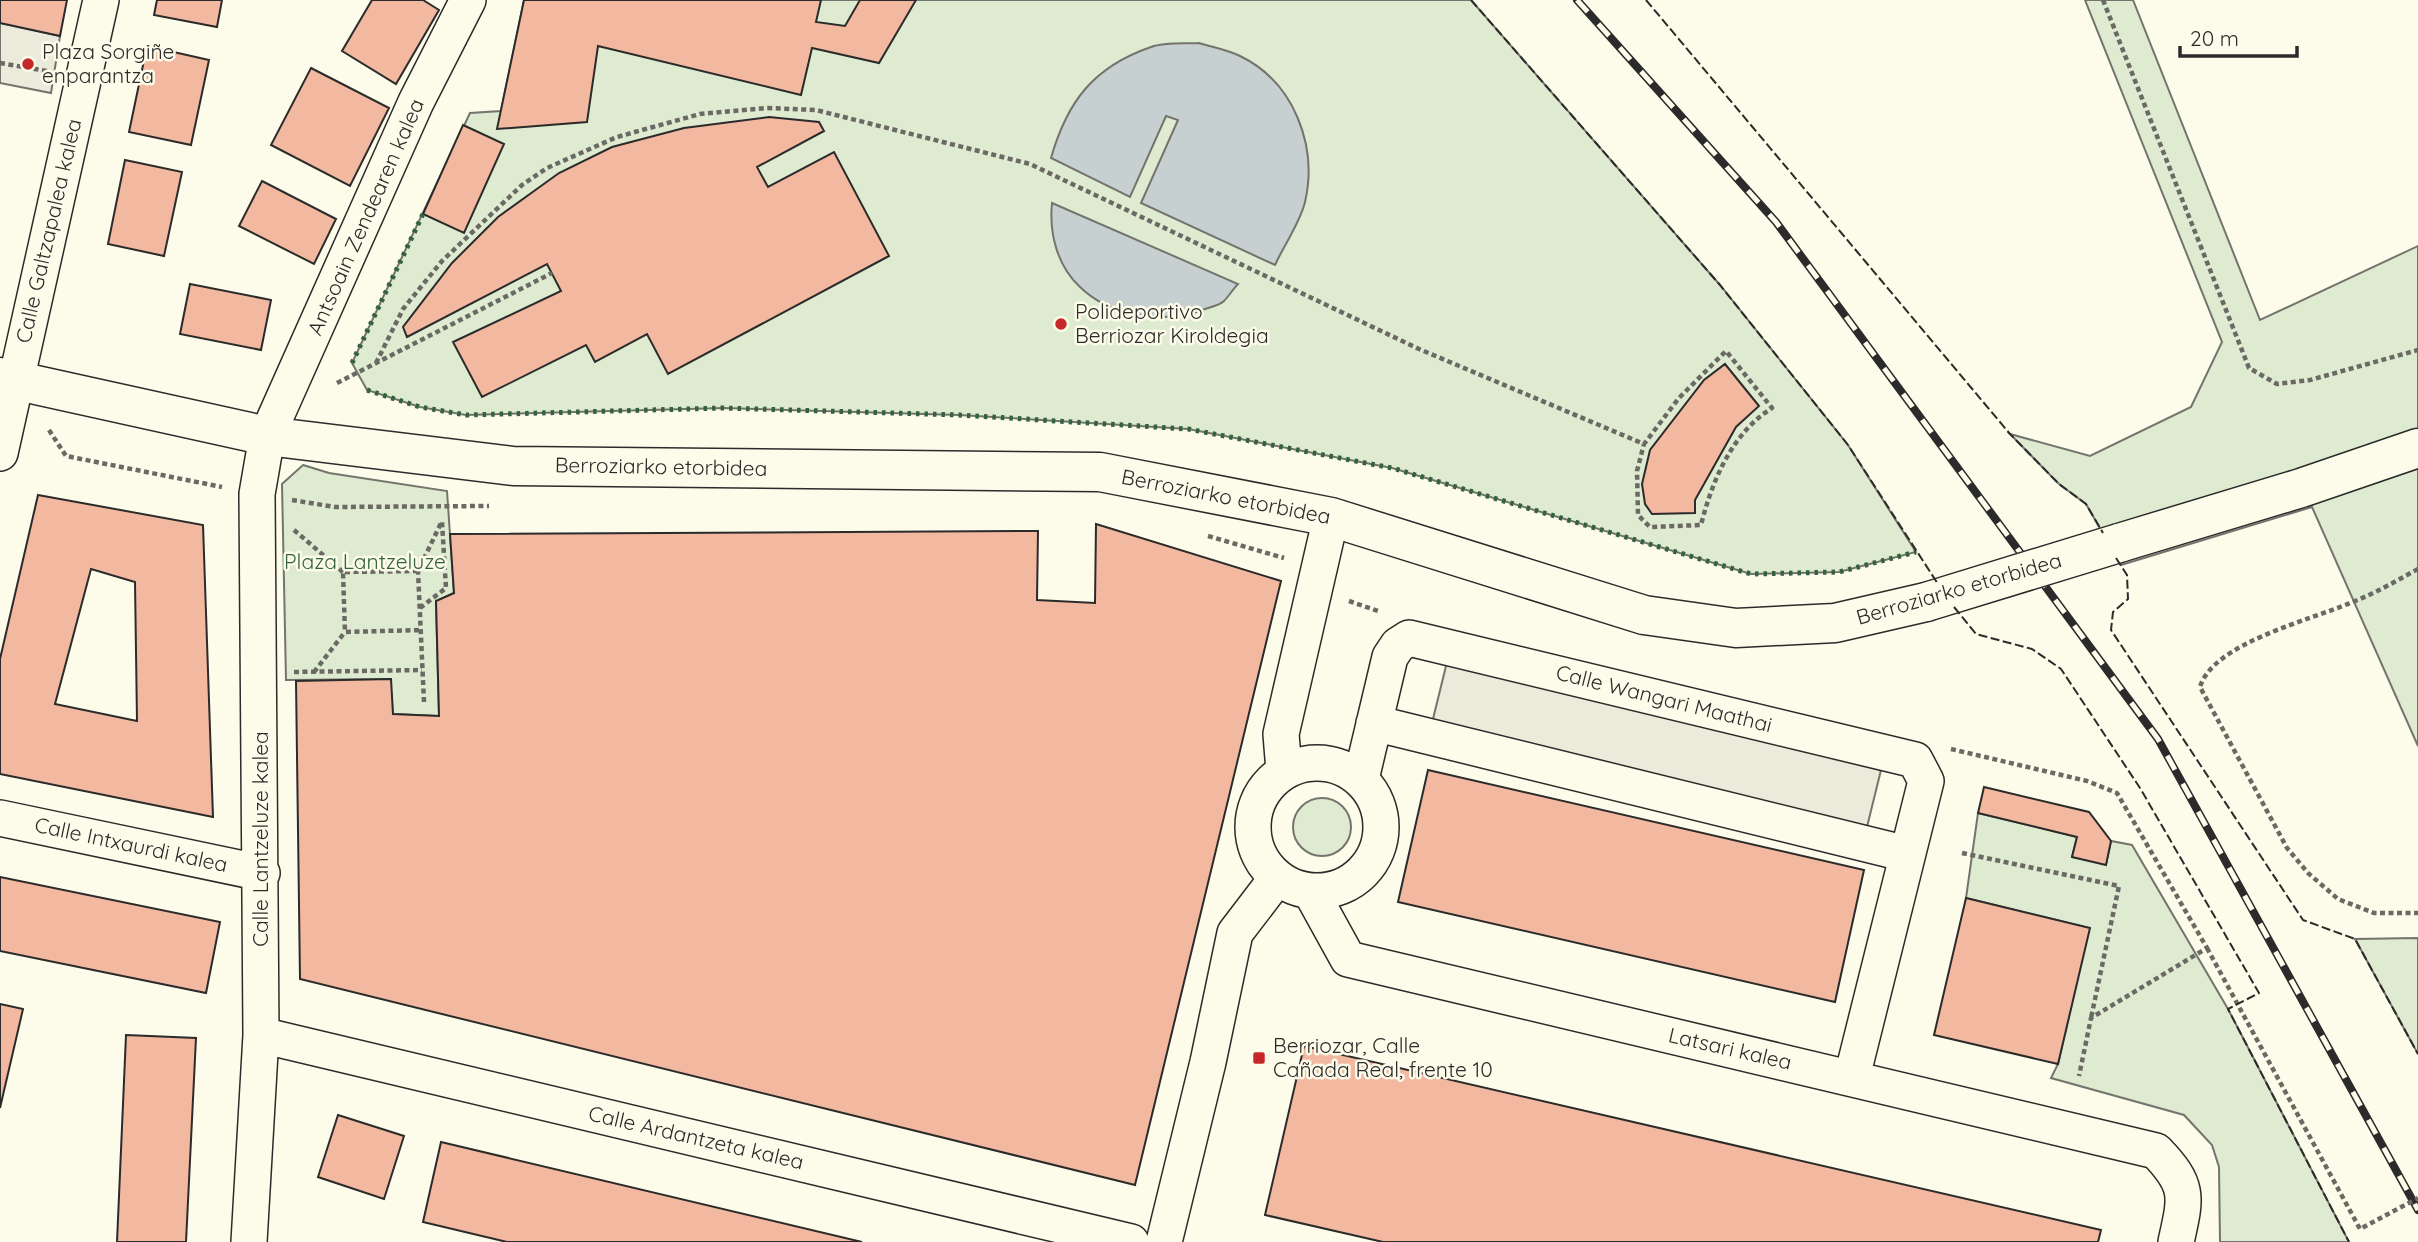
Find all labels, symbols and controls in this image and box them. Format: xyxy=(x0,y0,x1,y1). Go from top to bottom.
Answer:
scale bar xyxy=(2180,14,2297,58)
text: 20 m xyxy=(2190,25,2239,51)
place label: Plaza Sorgiñe enparantza xyxy=(42,38,174,88)
marker: Plaza Sorgiñe enparantza xyxy=(20,56,36,72)
street label: Antsoain Zendearen kalea xyxy=(301,94,429,339)
street label: Calle Galtzapalea kalea xyxy=(10,116,86,345)
place label: Polideportivo Berriozar Kiroldegia xyxy=(1075,298,1269,348)
marker: Polideportivo Berriozar Kiroldegia xyxy=(1053,316,1069,332)
street label: Berroziarko etorbidea xyxy=(555,451,767,481)
street label: Berroziarko etorbidea xyxy=(1119,463,1333,529)
street label: Berroziarko etorbidea xyxy=(1853,546,2064,630)
park label: Plaza Lantzeluze xyxy=(284,548,446,574)
street label: Calle Wangari Maathai xyxy=(1554,659,1775,737)
street label: Calle Lantzeluze kalea xyxy=(247,731,273,947)
street label: Calle Intxaurdi kalea xyxy=(32,811,230,877)
street label: Latsari kalea xyxy=(1666,1021,1794,1075)
place label: Berriozar, Calle Cañada Real, frente 10 xyxy=(1273,1032,1493,1082)
marker: Berriozar, Calle Cañada Real, frente 10 xyxy=(1251,1050,1267,1066)
street label: Calle Ardantzeta kalea xyxy=(586,1100,806,1174)

